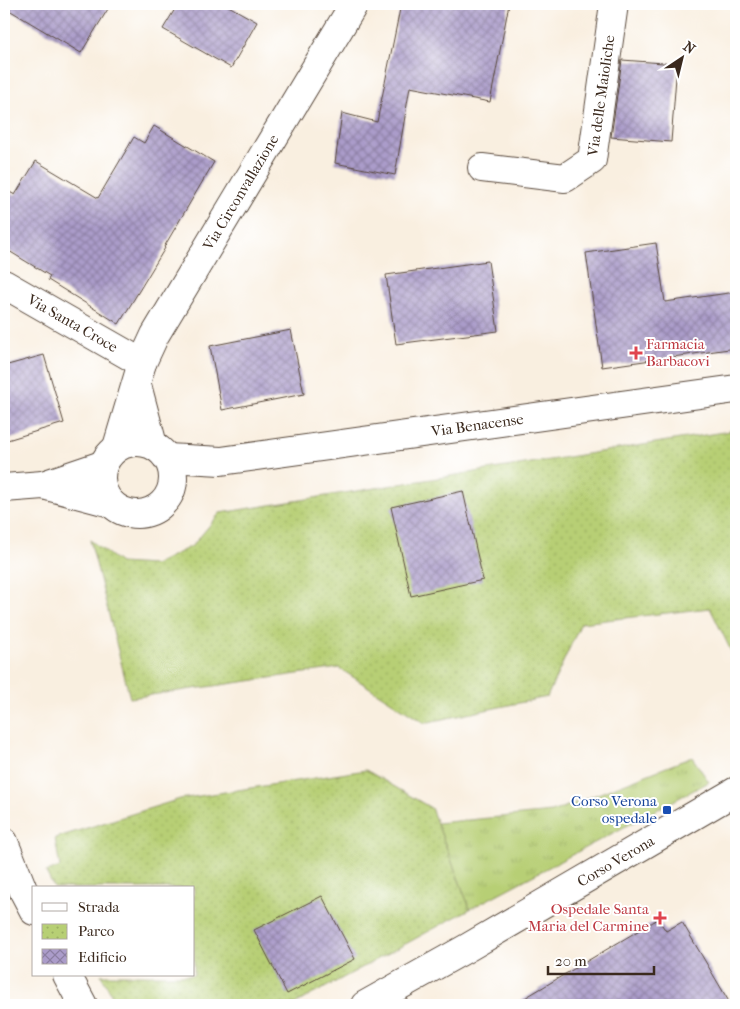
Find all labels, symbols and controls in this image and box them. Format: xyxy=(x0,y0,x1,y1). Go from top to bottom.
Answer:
north arrow xyxy=(658,32,708,82)
street label: Via delle Maioliche xyxy=(583,33,619,158)
text: N xyxy=(680,38,699,58)
street label: Via Circonvallazione xyxy=(199,131,283,254)
street label: Via Santa Croce xyxy=(23,290,121,356)
place label: Farmacia Barbacovi xyxy=(646,335,710,370)
marker: Farmacia Barbacovi xyxy=(630,347,642,359)
street label: Via Benacense xyxy=(429,410,525,441)
place label: Corso Verona ospedale xyxy=(571,792,658,827)
marker: Corso Verona ospedale xyxy=(661,804,673,816)
street label: Corso Verona xyxy=(574,831,658,891)
legend xyxy=(32,886,195,976)
text: Strada xyxy=(78,898,121,916)
place label: Ospedale Santa Maria del Carmine xyxy=(528,900,650,935)
marker: Ospedale Santa Maria del Carmine xyxy=(653,911,667,925)
text: Parco xyxy=(78,922,115,940)
scale bar xyxy=(548,944,654,976)
text: Edificio xyxy=(78,948,127,966)
text: 20 m xyxy=(555,952,587,970)

